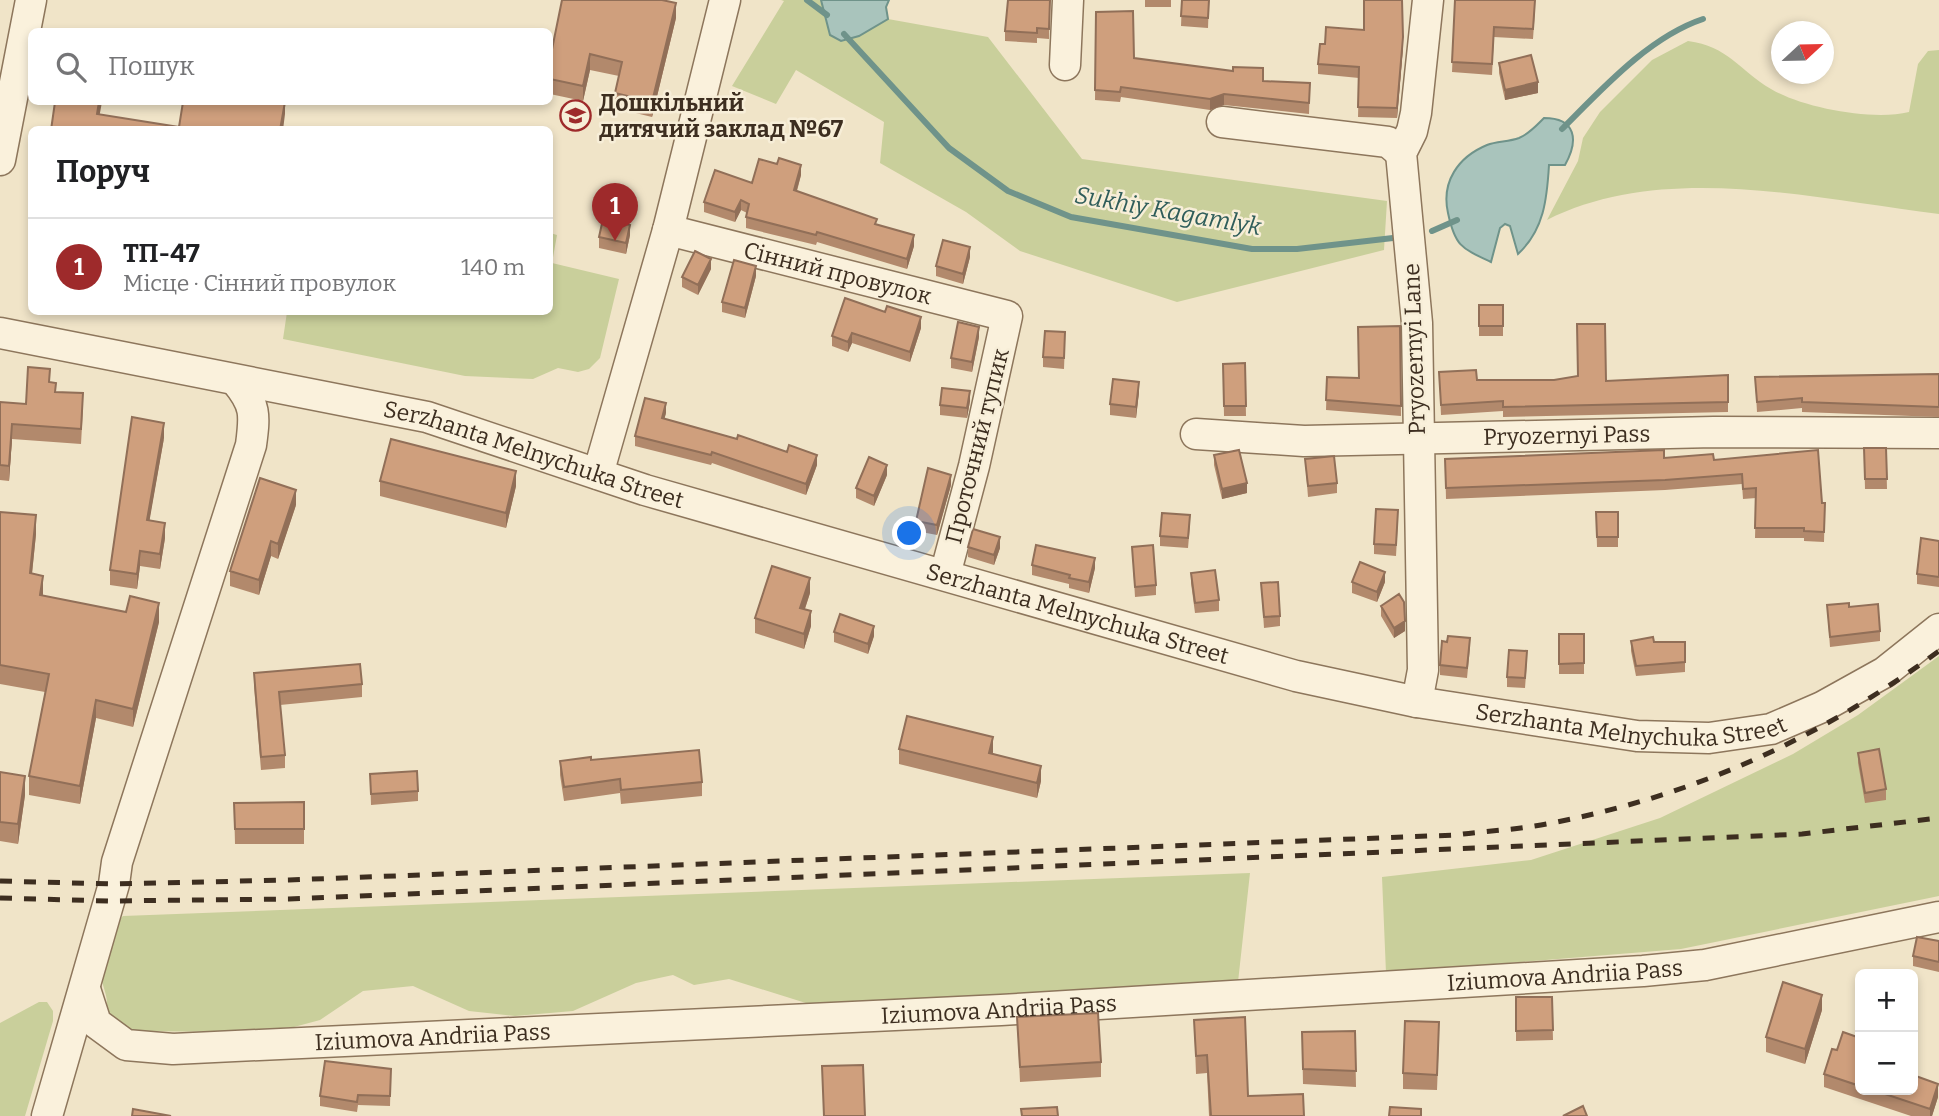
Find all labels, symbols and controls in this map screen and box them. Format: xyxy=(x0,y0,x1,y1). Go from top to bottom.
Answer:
north arrow xyxy=(1771,21,1834,84)
search box xyxy=(28,28,553,105)
icon: search xyxy=(52,48,90,86)
text: Пошук xyxy=(108,51,194,82)
place label: Дошкільний дитячий заклад №67 xyxy=(599,89,844,143)
school or university icon: Дошкільний дитячий заклад №67 xyxy=(559,99,593,133)
text: Поруч xyxy=(56,154,150,190)
water label: Sukhiy Kagamlyk xyxy=(1073,181,1264,241)
pin: 1 xyxy=(592,183,638,241)
street label: Сінний провулок xyxy=(741,236,935,310)
text: ТП-47 xyxy=(123,238,200,269)
text: 1 xyxy=(74,253,84,281)
text: 140 m xyxy=(461,253,525,281)
street label: Pryozernyi Lane xyxy=(1397,263,1431,435)
text: Місце · Сінний провулок xyxy=(123,269,396,297)
street label: Проточний тупик xyxy=(939,345,1015,546)
street label: Serzhanta Melnychuka Street xyxy=(381,395,687,514)
street label: Pryozernyi Pass xyxy=(1483,419,1651,451)
your location xyxy=(892,516,926,550)
street label: Serzhanta Melnychuka Street xyxy=(923,557,1232,670)
street label: Serzhanta Melnychuka Street xyxy=(1474,697,1791,752)
street label: Iziumova Andriia Pass xyxy=(1446,953,1684,997)
map controls xyxy=(1855,969,1918,1095)
button: + xyxy=(1855,969,1918,1032)
street label: Iziumova Andriia Pass xyxy=(880,989,1118,1030)
street label: Iziumova Andriia Pass xyxy=(314,1017,551,1056)
button: − xyxy=(1855,1032,1918,1095)

